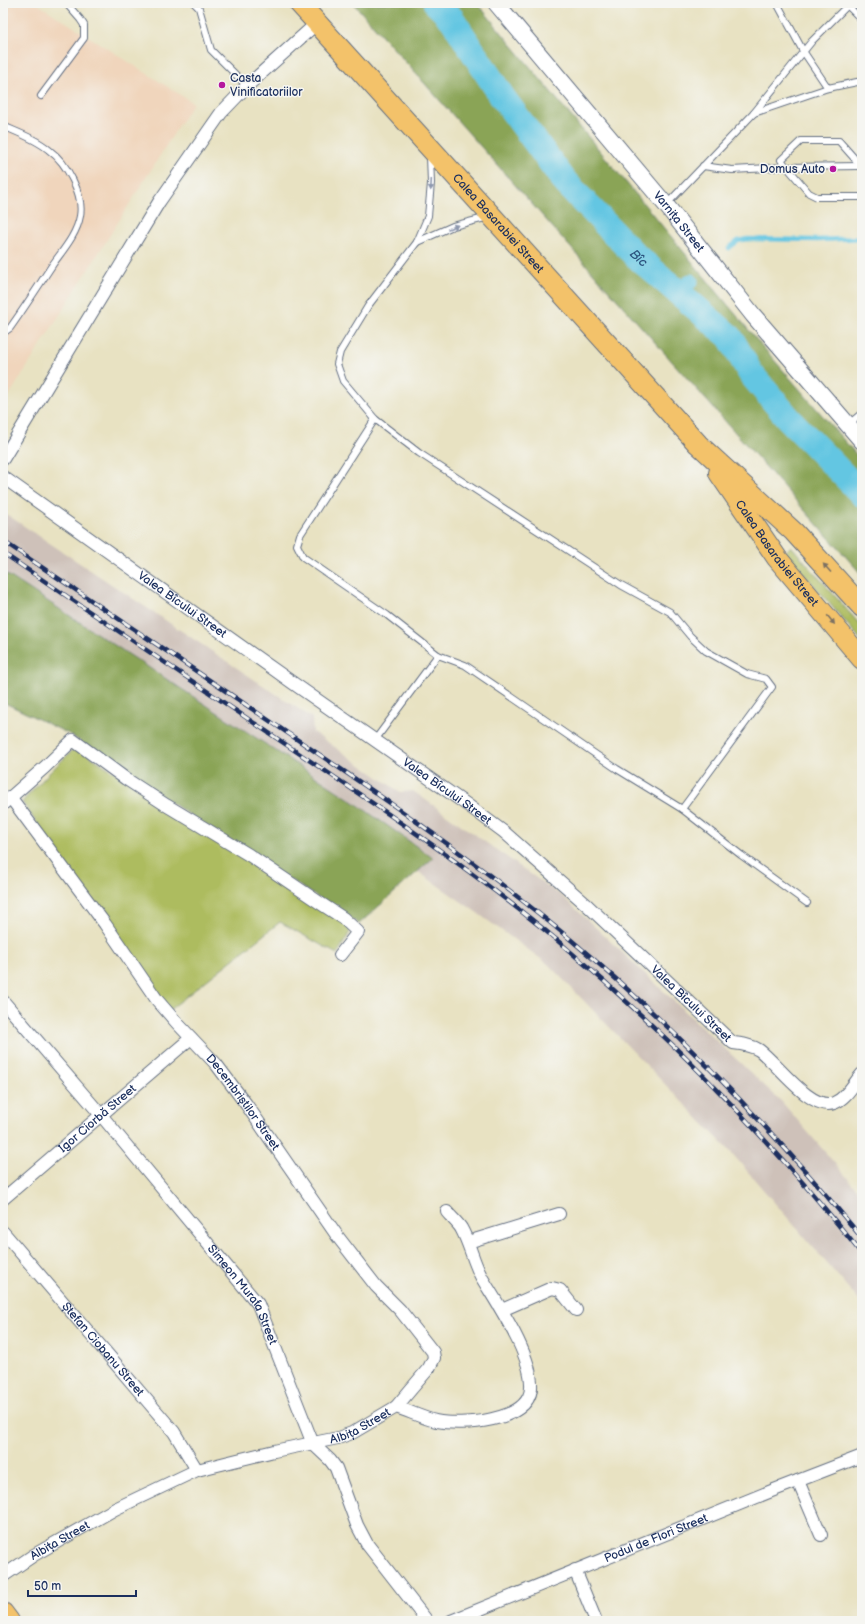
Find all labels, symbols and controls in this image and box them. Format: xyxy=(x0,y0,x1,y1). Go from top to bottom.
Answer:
place label: Casta Vinificatoriilor xyxy=(230,71,303,100)
marker: Casta Vinificatoriilor xyxy=(217,80,227,90)
place label: Domus Auto xyxy=(760,162,825,177)
marker: Domus Auto xyxy=(828,164,838,174)
street label: Calea Basarabiei Street xyxy=(449,170,547,276)
one-way arrow xyxy=(427,179,434,191)
street label: Varnița Street xyxy=(650,188,708,255)
one-way arrow xyxy=(447,223,459,229)
water label: Bîc xyxy=(626,246,651,270)
street label: Calea Basarabiei Street xyxy=(732,497,822,610)
one-way arrow xyxy=(822,563,831,573)
street label: Valea Bîcului Street xyxy=(135,568,230,641)
one-way arrow xyxy=(826,615,835,626)
street label: Valea Bîcului Street xyxy=(400,755,495,828)
street label: Valea Bîcului Street xyxy=(648,962,735,1045)
street label: Decembriștilor Street xyxy=(203,1051,283,1153)
street label: Igor Ciorbă Street xyxy=(55,1081,139,1156)
street label: Simeon Murafa Street xyxy=(204,1241,281,1347)
street label: Ștefan Ciobanu Street xyxy=(59,1299,148,1399)
street label: Albița Street xyxy=(329,1404,393,1447)
street label: Podul de Flori Street xyxy=(602,1510,710,1566)
street label: Albița Street xyxy=(27,1517,92,1563)
scale bar xyxy=(28,1572,136,1598)
text: 50 m xyxy=(34,1579,61,1594)

